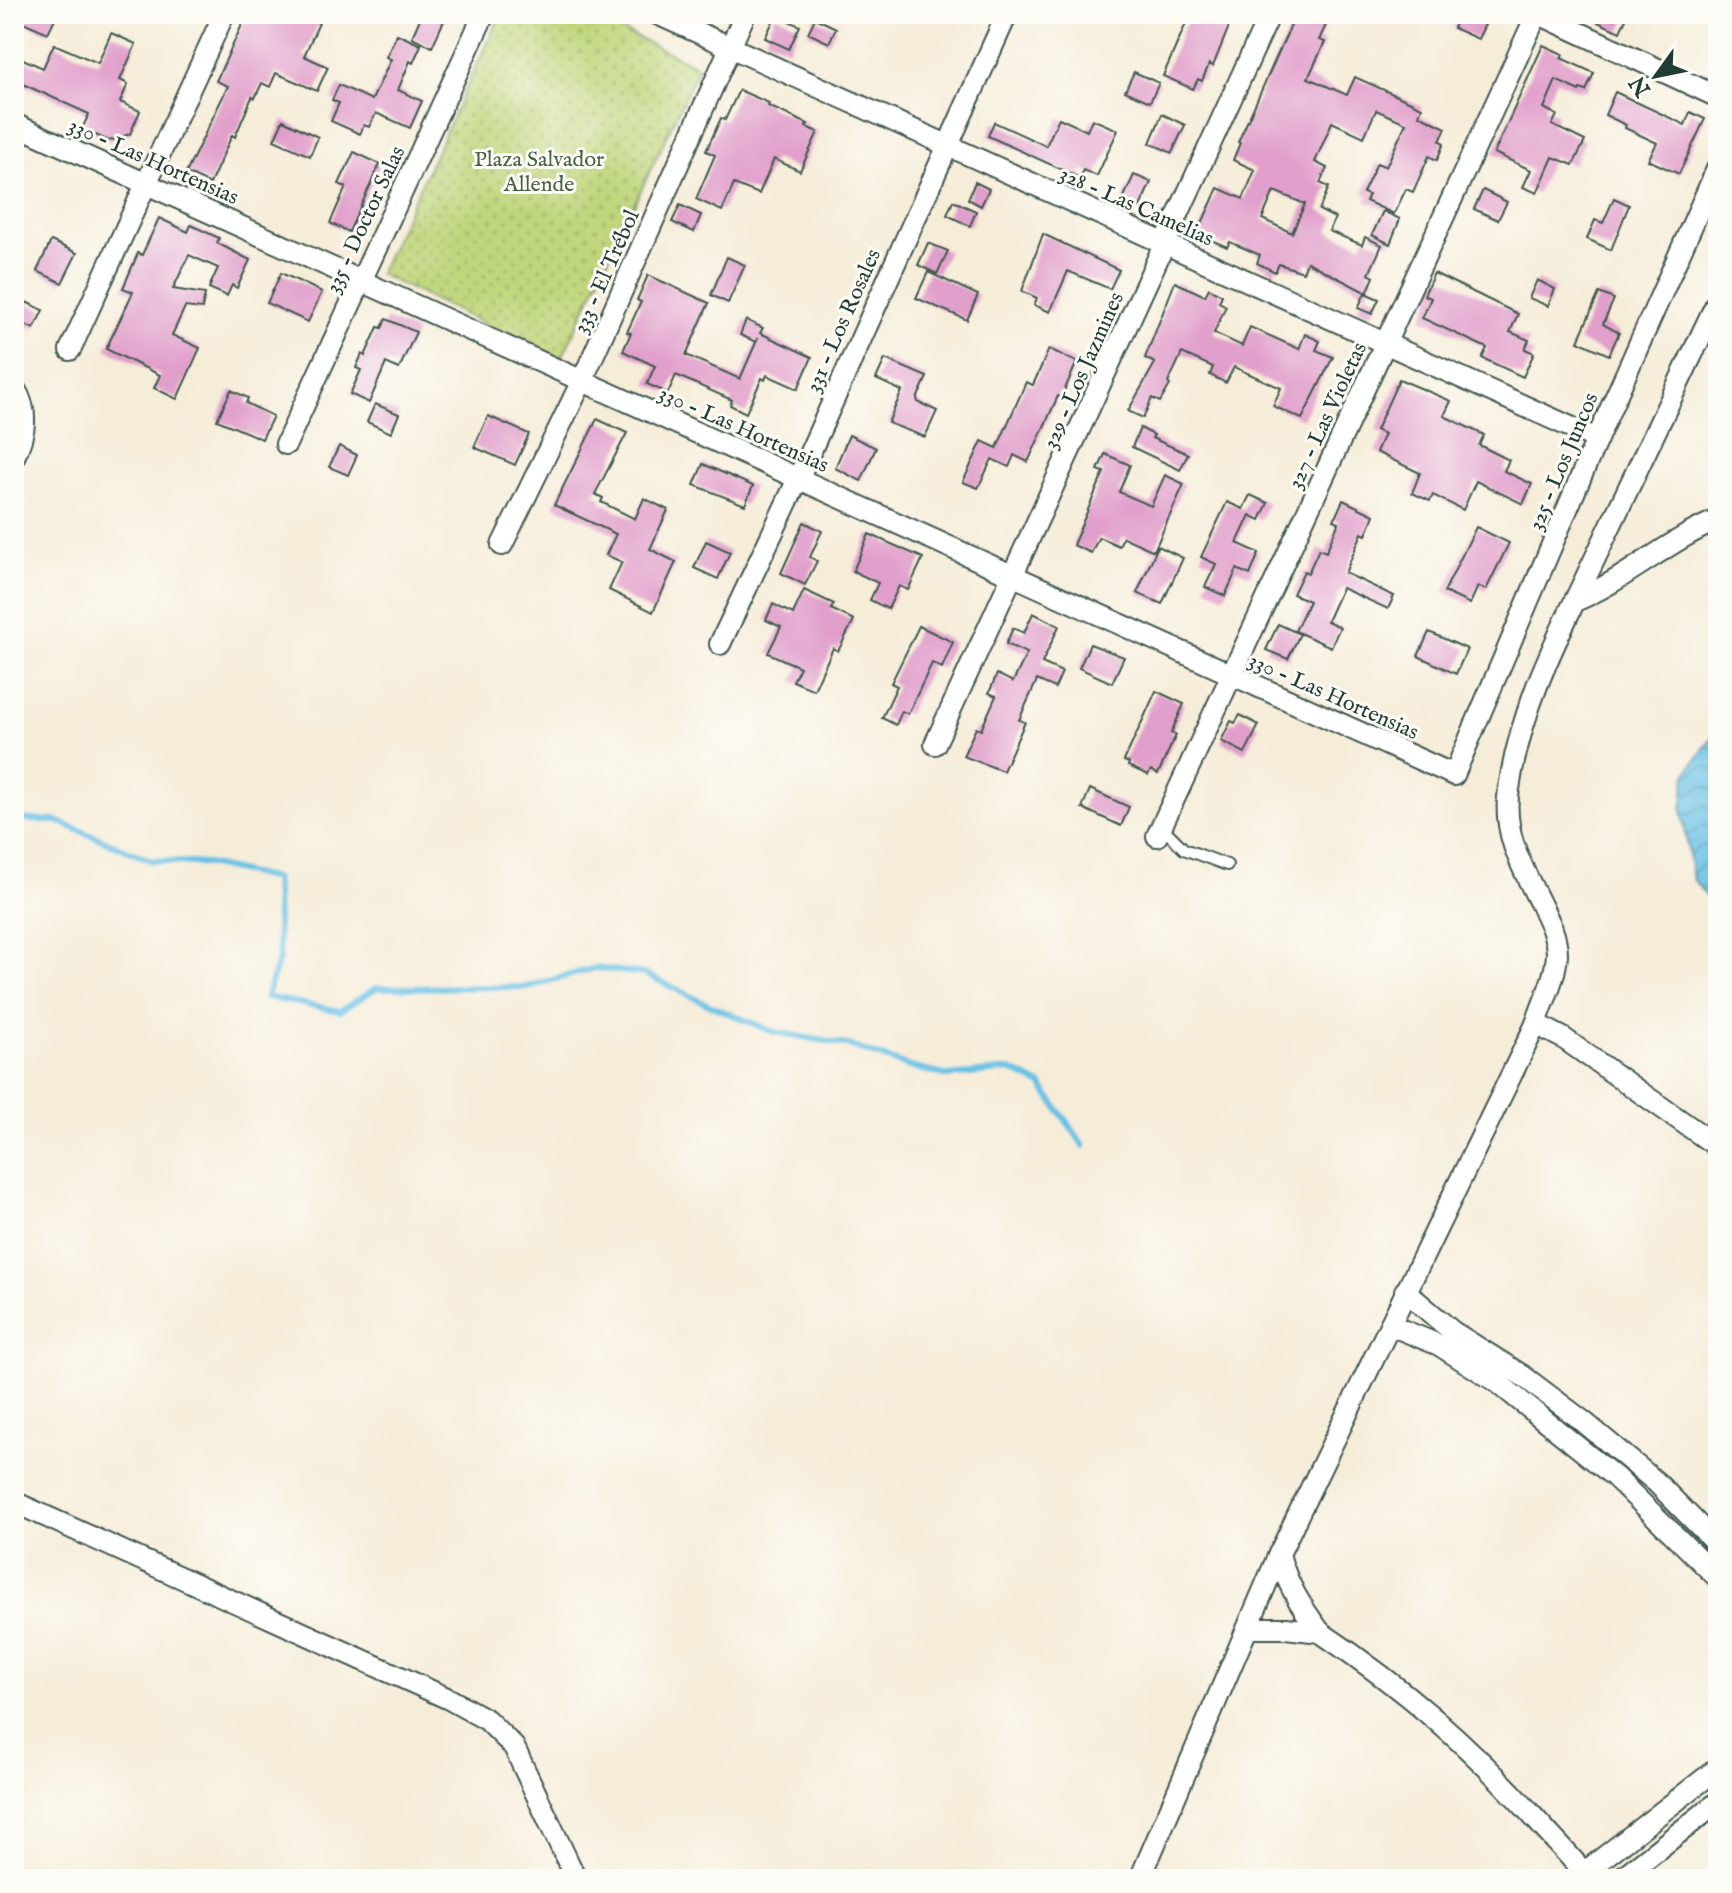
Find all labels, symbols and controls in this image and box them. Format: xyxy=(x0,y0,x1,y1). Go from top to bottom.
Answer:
north arrow xyxy=(1616,36,1696,116)
text: N xyxy=(1624,70,1658,102)
street label: 330 - Las Hortensias xyxy=(64,112,243,212)
street label: 335 - Doctor Salas xyxy=(319,142,412,298)
park label: Plaza Salvador Allende xyxy=(474,146,604,199)
street label: 328 - Las Camelias xyxy=(1055,160,1218,253)
street label: 333 - El Trébol xyxy=(567,206,647,338)
street label: 331 - Los Rosales xyxy=(800,245,888,397)
street label: 329 - Los Jazmines xyxy=(1037,288,1131,454)
street label: 327 - Las Violetas xyxy=(1282,338,1374,494)
street label: 330 - Las Hortensias xyxy=(654,380,833,480)
street label: 325 - Los Juncos xyxy=(1522,389,1605,535)
street label: 330 - Las Hortensias xyxy=(1244,647,1423,747)

